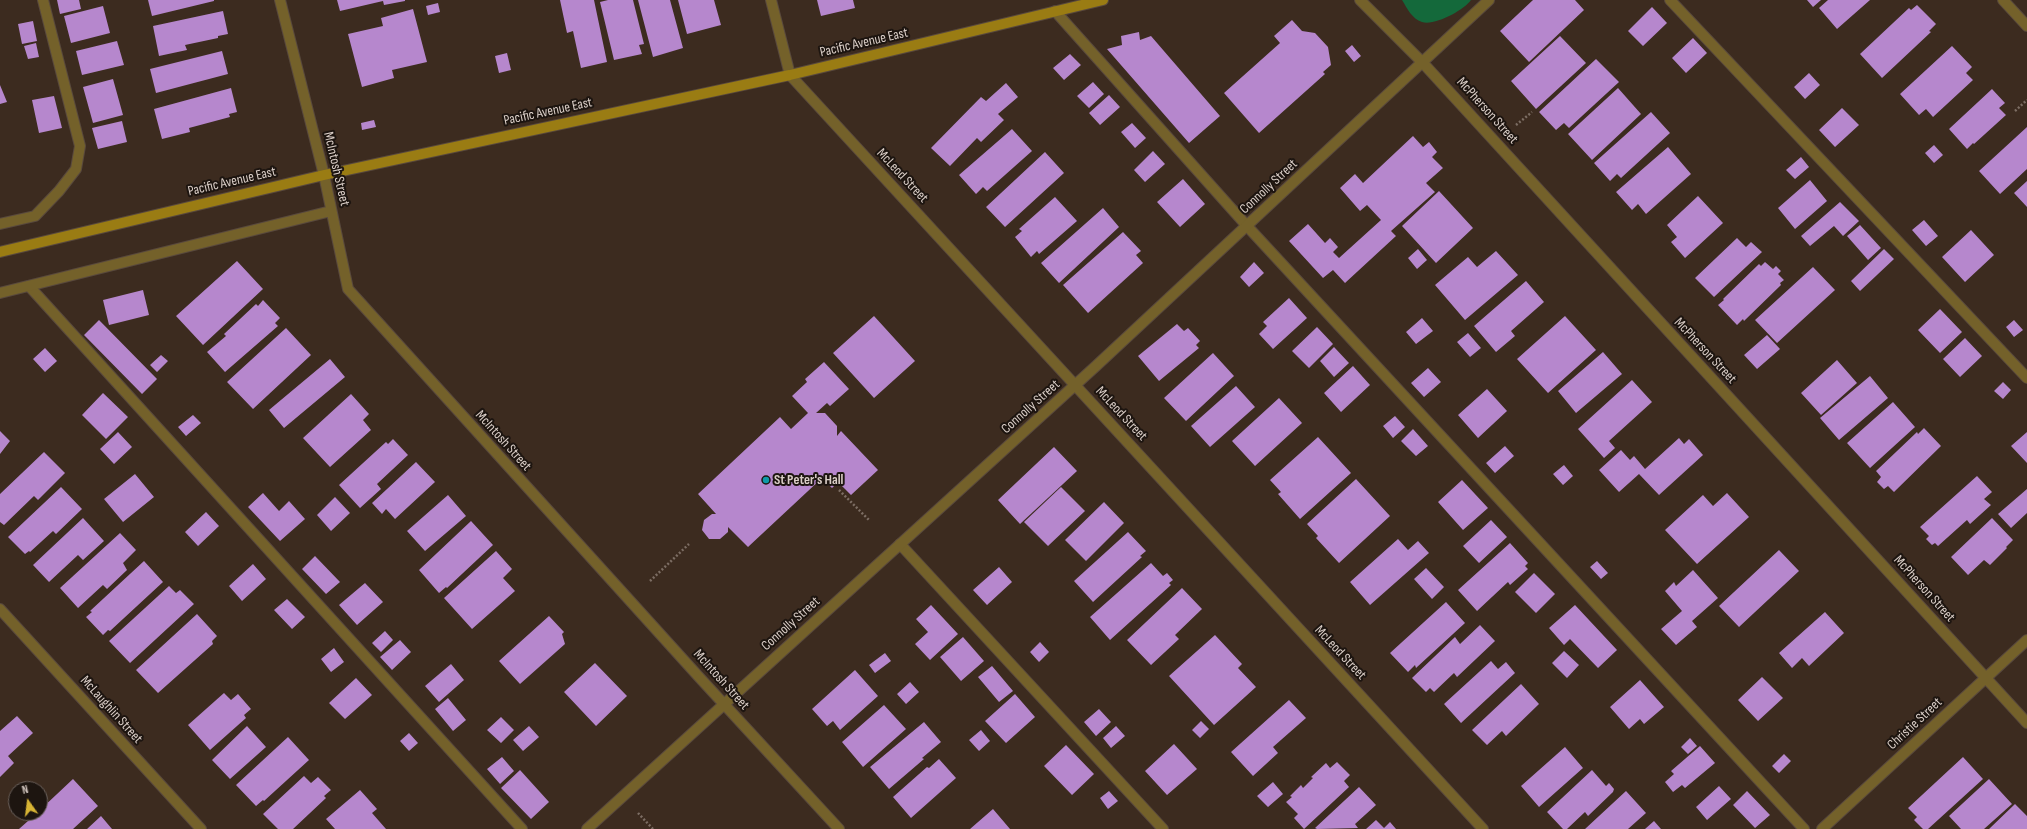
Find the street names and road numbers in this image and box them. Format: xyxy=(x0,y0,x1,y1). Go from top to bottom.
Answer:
street label: Pacific Avenue East xyxy=(818,25,910,61)
street label: McPherson Street xyxy=(1453,74,1521,148)
street label: Pacific Avenue East xyxy=(502,94,594,130)
street label: McIntosh Street xyxy=(319,130,353,208)
street label: McLeod Street xyxy=(873,145,931,207)
street label: Connolly Street xyxy=(1237,156,1301,218)
street label: Pacific Avenue East xyxy=(186,164,278,200)
street label: McPherson Street xyxy=(1670,315,1740,387)
street label: Connolly Street xyxy=(998,376,1064,438)
street label: McLeod Street xyxy=(1092,383,1150,445)
street label: McIntosh Street xyxy=(471,407,535,475)
street label: McPherson Street xyxy=(1890,552,1958,626)
street label: Connolly Street xyxy=(758,593,824,655)
street label: McLeod Street xyxy=(1311,622,1369,684)
street label: McIntosh Street xyxy=(689,646,753,714)
street label: McLaughlin Street xyxy=(76,673,146,747)
street label: Christie Street xyxy=(1884,694,1946,754)

